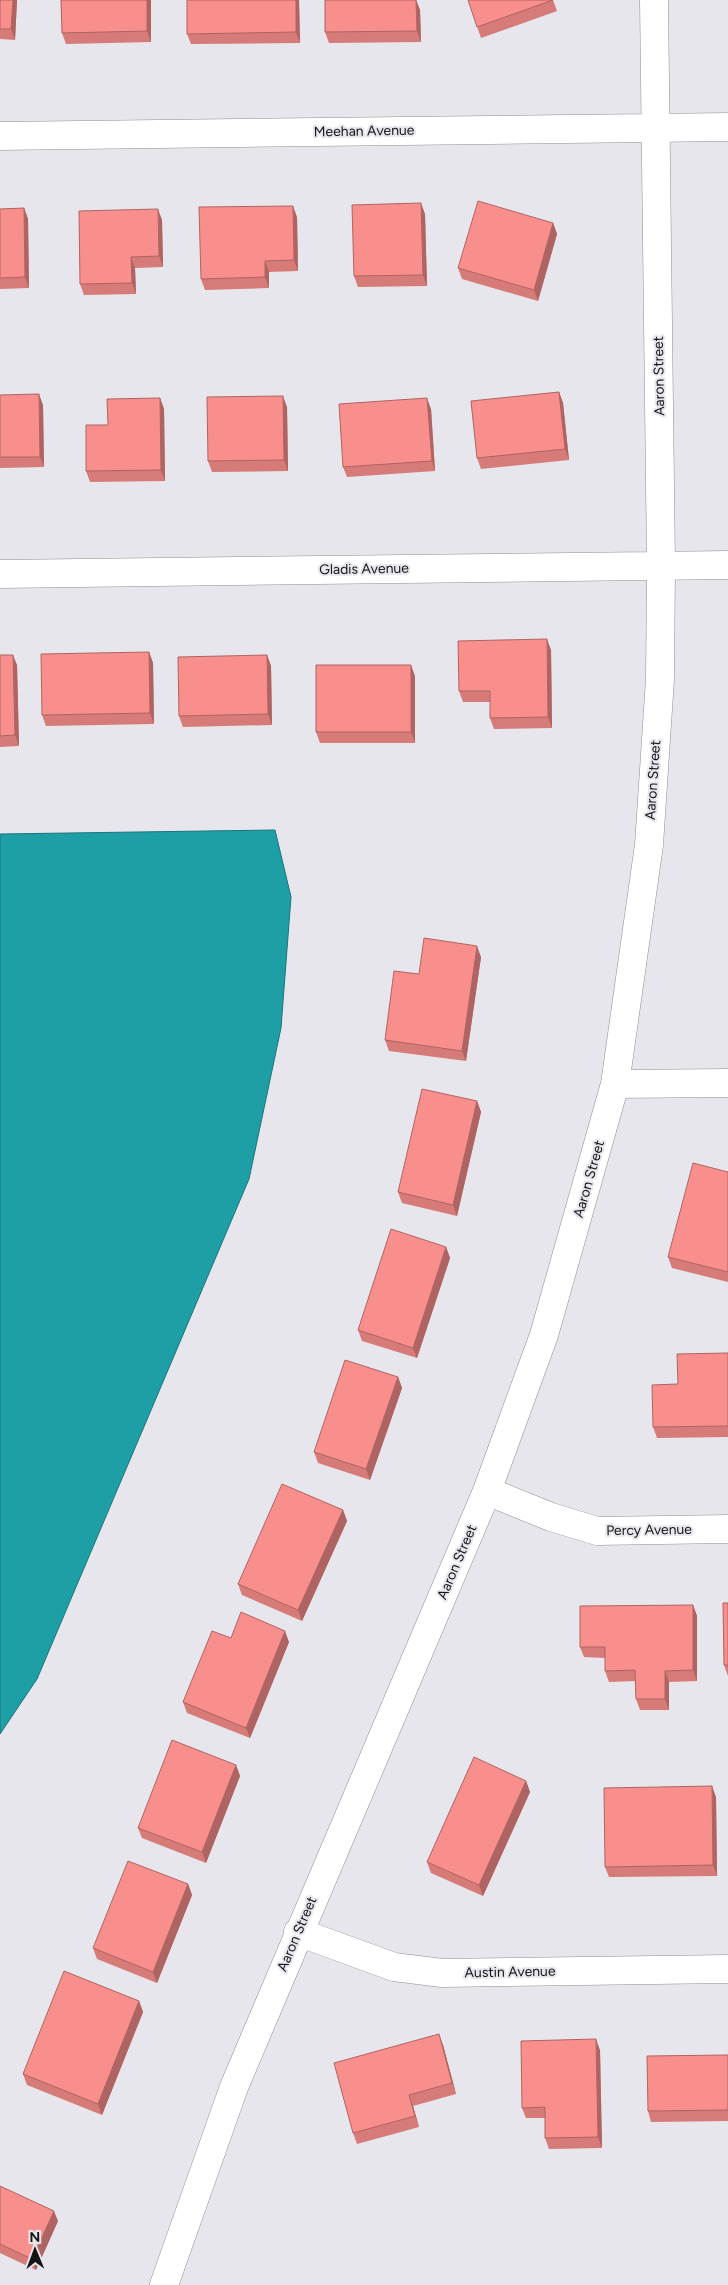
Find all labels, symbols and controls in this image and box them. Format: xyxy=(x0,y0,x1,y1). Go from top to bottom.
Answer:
street label: Meehan Avenue xyxy=(314,122,415,140)
street label: Aaron Street xyxy=(650,336,668,416)
street label: Gladis Avenue xyxy=(319,560,409,578)
street label: Aaron Street xyxy=(642,740,664,820)
street label: Aaron Street xyxy=(570,1138,608,1220)
street label: Percy Avenue xyxy=(606,1521,692,1539)
street label: Aaron Street xyxy=(434,1522,480,1602)
street label: Aaron Street xyxy=(274,1894,320,1974)
street label: Austin Avenue xyxy=(464,1963,556,1981)
north arrow xyxy=(10,2225,60,2275)
text: N xyxy=(29,2229,40,2246)

